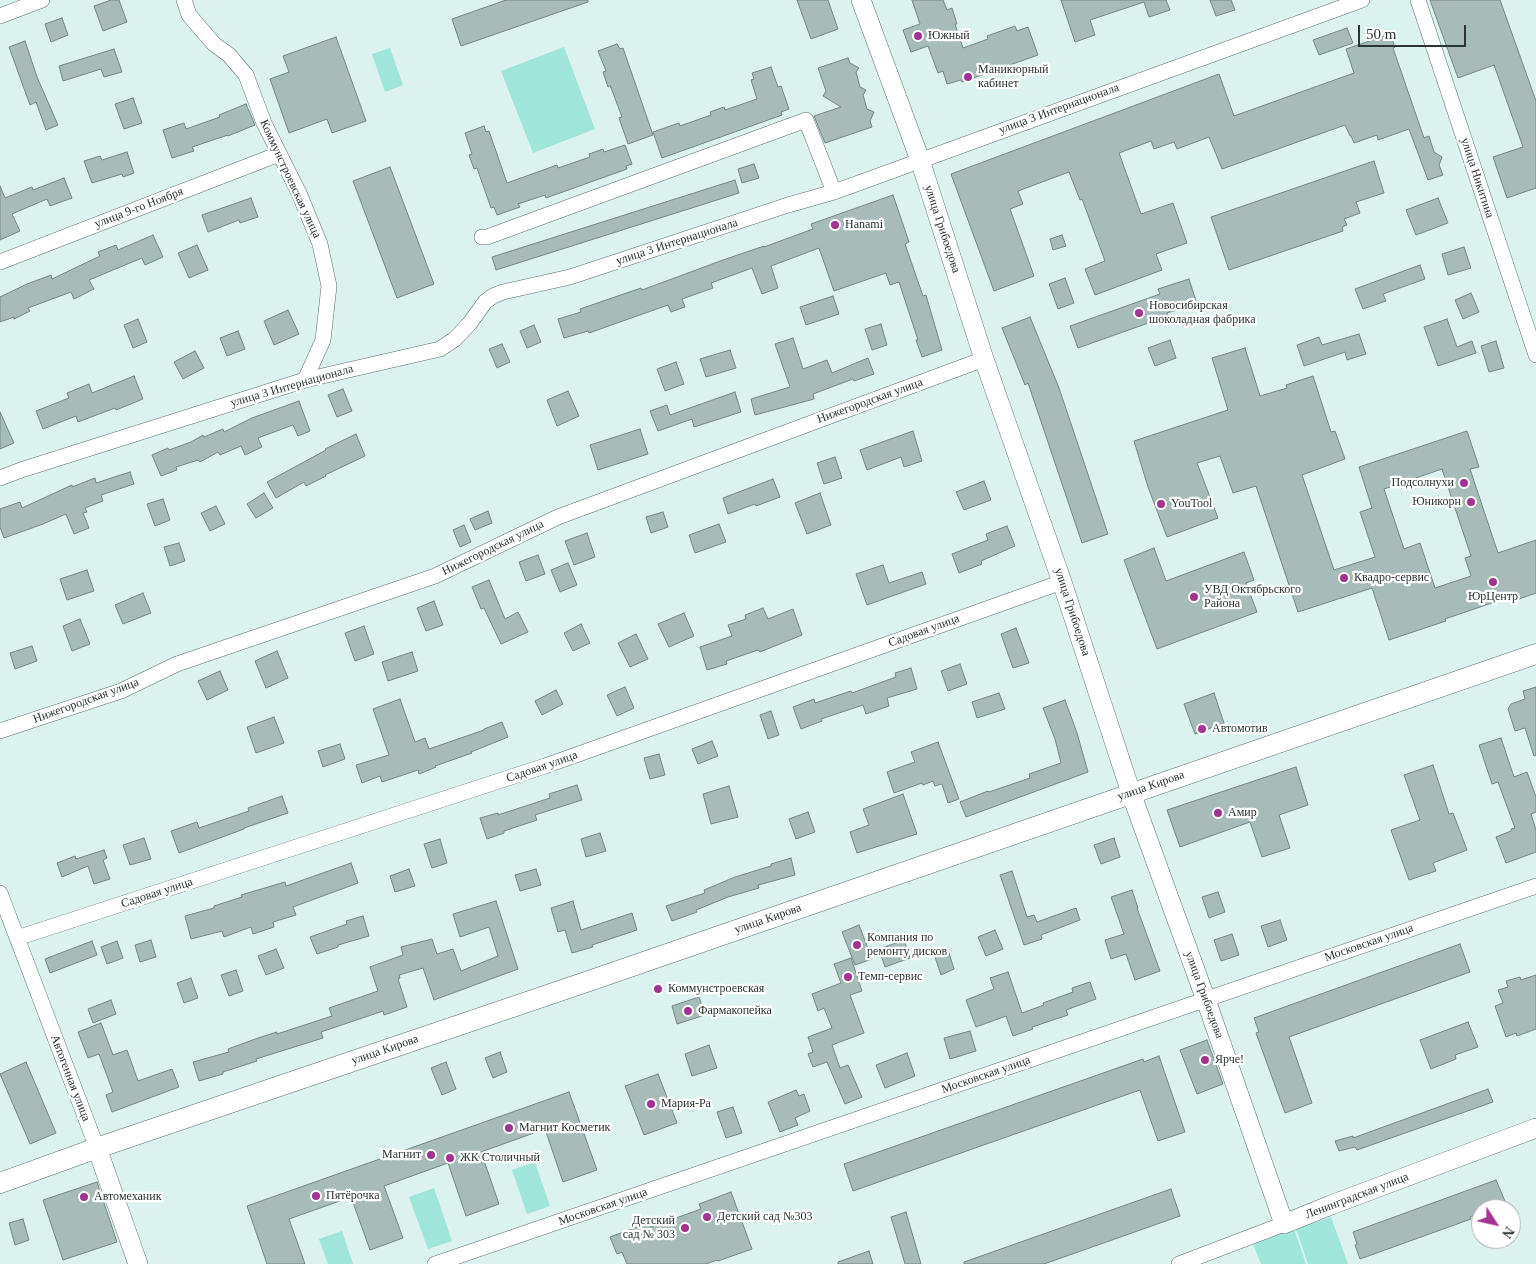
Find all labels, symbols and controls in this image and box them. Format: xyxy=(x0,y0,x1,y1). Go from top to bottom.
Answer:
scale bar xyxy=(1361,15,1468,47)
text: 50 m xyxy=(1366,26,1396,42)
place label: Южный xyxy=(928,29,970,43)
marker: Южный xyxy=(912,30,924,42)
place label: Маникюрный кабинет xyxy=(978,63,1049,91)
marker: Маникюрный кабинет xyxy=(962,71,974,83)
street label: улица 3 Интернационала xyxy=(997,81,1121,137)
street label: Коммунстроевская улица xyxy=(256,117,324,241)
street label: улица Никитина xyxy=(1457,136,1497,220)
street label: улица Грибоедова xyxy=(921,183,963,275)
street label: улица 9-го Ноября xyxy=(93,184,185,232)
street label: улица 3 Интернационала xyxy=(614,216,740,268)
place label: Hanami xyxy=(845,218,883,232)
marker: Hanami xyxy=(829,219,841,231)
place label: Новосибирская шоколадная фабрика xyxy=(1149,299,1256,327)
marker: Новосибирская шоколадная фабрика xyxy=(1133,307,1145,319)
street label: улица 3 Интернационала xyxy=(229,362,355,410)
street label: Нижегородская улица xyxy=(815,375,925,427)
place label: Подсолнухи xyxy=(1392,476,1454,490)
marker: Подсолнухи xyxy=(1458,477,1470,489)
place label: Юникорн xyxy=(1412,495,1461,509)
marker: Юникорн xyxy=(1465,496,1477,508)
place label: YouTool xyxy=(1171,497,1212,511)
marker: YouTool xyxy=(1155,498,1167,510)
street label: Нижегородская улица xyxy=(440,517,546,579)
street label: улица Грибоедова xyxy=(1051,566,1093,658)
place label: Квадро-сервис xyxy=(1354,571,1429,585)
marker: Квадро-сервис xyxy=(1338,572,1350,584)
marker: ЮрЦентр xyxy=(1487,576,1499,588)
place label: УВД Октябрьского Района xyxy=(1204,583,1301,611)
place label: ЮрЦентр xyxy=(1468,590,1518,604)
marker: УВД Октябрьского Района xyxy=(1188,591,1200,603)
street label: Садовая улица xyxy=(887,612,961,650)
street label: Нижегородская улица xyxy=(31,675,141,727)
place label: Автомотив xyxy=(1212,722,1268,736)
marker: Автомотив xyxy=(1196,723,1208,735)
street label: Садовая улица xyxy=(504,748,580,786)
street label: улица Кирова xyxy=(1116,768,1186,804)
place label: Амир xyxy=(1228,806,1257,820)
marker: Амир xyxy=(1212,807,1224,819)
street label: Садовая улица xyxy=(119,875,195,911)
street label: улица Кирова xyxy=(733,901,803,937)
street label: Московская улица xyxy=(1323,921,1415,965)
place label: Компания по ремонту дисков xyxy=(867,931,947,959)
marker: Компания по ремонту дисков xyxy=(851,939,863,951)
street label: улица Грибоедова xyxy=(1182,950,1226,1040)
place label: Темп-сервис xyxy=(858,970,922,984)
marker: Темп-сервис xyxy=(842,971,854,983)
place label: Коммунстроевская xyxy=(668,982,764,996)
marker: Коммунстроевская xyxy=(652,983,664,995)
place label: Фармакопейка xyxy=(698,1004,772,1018)
marker: Фармакопейка xyxy=(682,1005,694,1017)
street label: улица Кирова xyxy=(350,1032,420,1068)
street label: Автогенная улица xyxy=(47,1033,93,1123)
street label: Московская улица xyxy=(940,1053,1032,1097)
place label: Ярче! xyxy=(1215,1053,1244,1067)
marker: Ярче! xyxy=(1199,1054,1211,1066)
place label: Мария-Ра xyxy=(661,1097,711,1111)
marker: Мария-Ра xyxy=(645,1098,657,1110)
place label: Магнит Косметик xyxy=(519,1121,610,1135)
marker: Магнит Косметик xyxy=(503,1122,515,1134)
place label: Магнит xyxy=(382,1148,421,1162)
marker: Магнит xyxy=(425,1149,437,1161)
place label: ЖК Столичный xyxy=(460,1151,540,1165)
marker: ЖК Столичный xyxy=(444,1152,456,1164)
street label: Ленинградская улица xyxy=(1303,1170,1411,1222)
street label: Московская улица xyxy=(557,1185,649,1229)
place label: Пятёрочка xyxy=(326,1189,379,1203)
place label: Автомеханик xyxy=(94,1190,161,1204)
marker: Пятёрочка xyxy=(310,1190,322,1202)
marker: Автомеханик xyxy=(78,1191,90,1203)
north arrow xyxy=(1471,1199,1521,1249)
place label: Детский сад №303 xyxy=(717,1210,812,1224)
marker: Детский сад №303 xyxy=(701,1211,713,1223)
place label: Детский сад № 303 xyxy=(623,1214,675,1242)
marker: Детский сад № 303 xyxy=(679,1222,691,1234)
text: N xyxy=(1499,1224,1517,1241)

